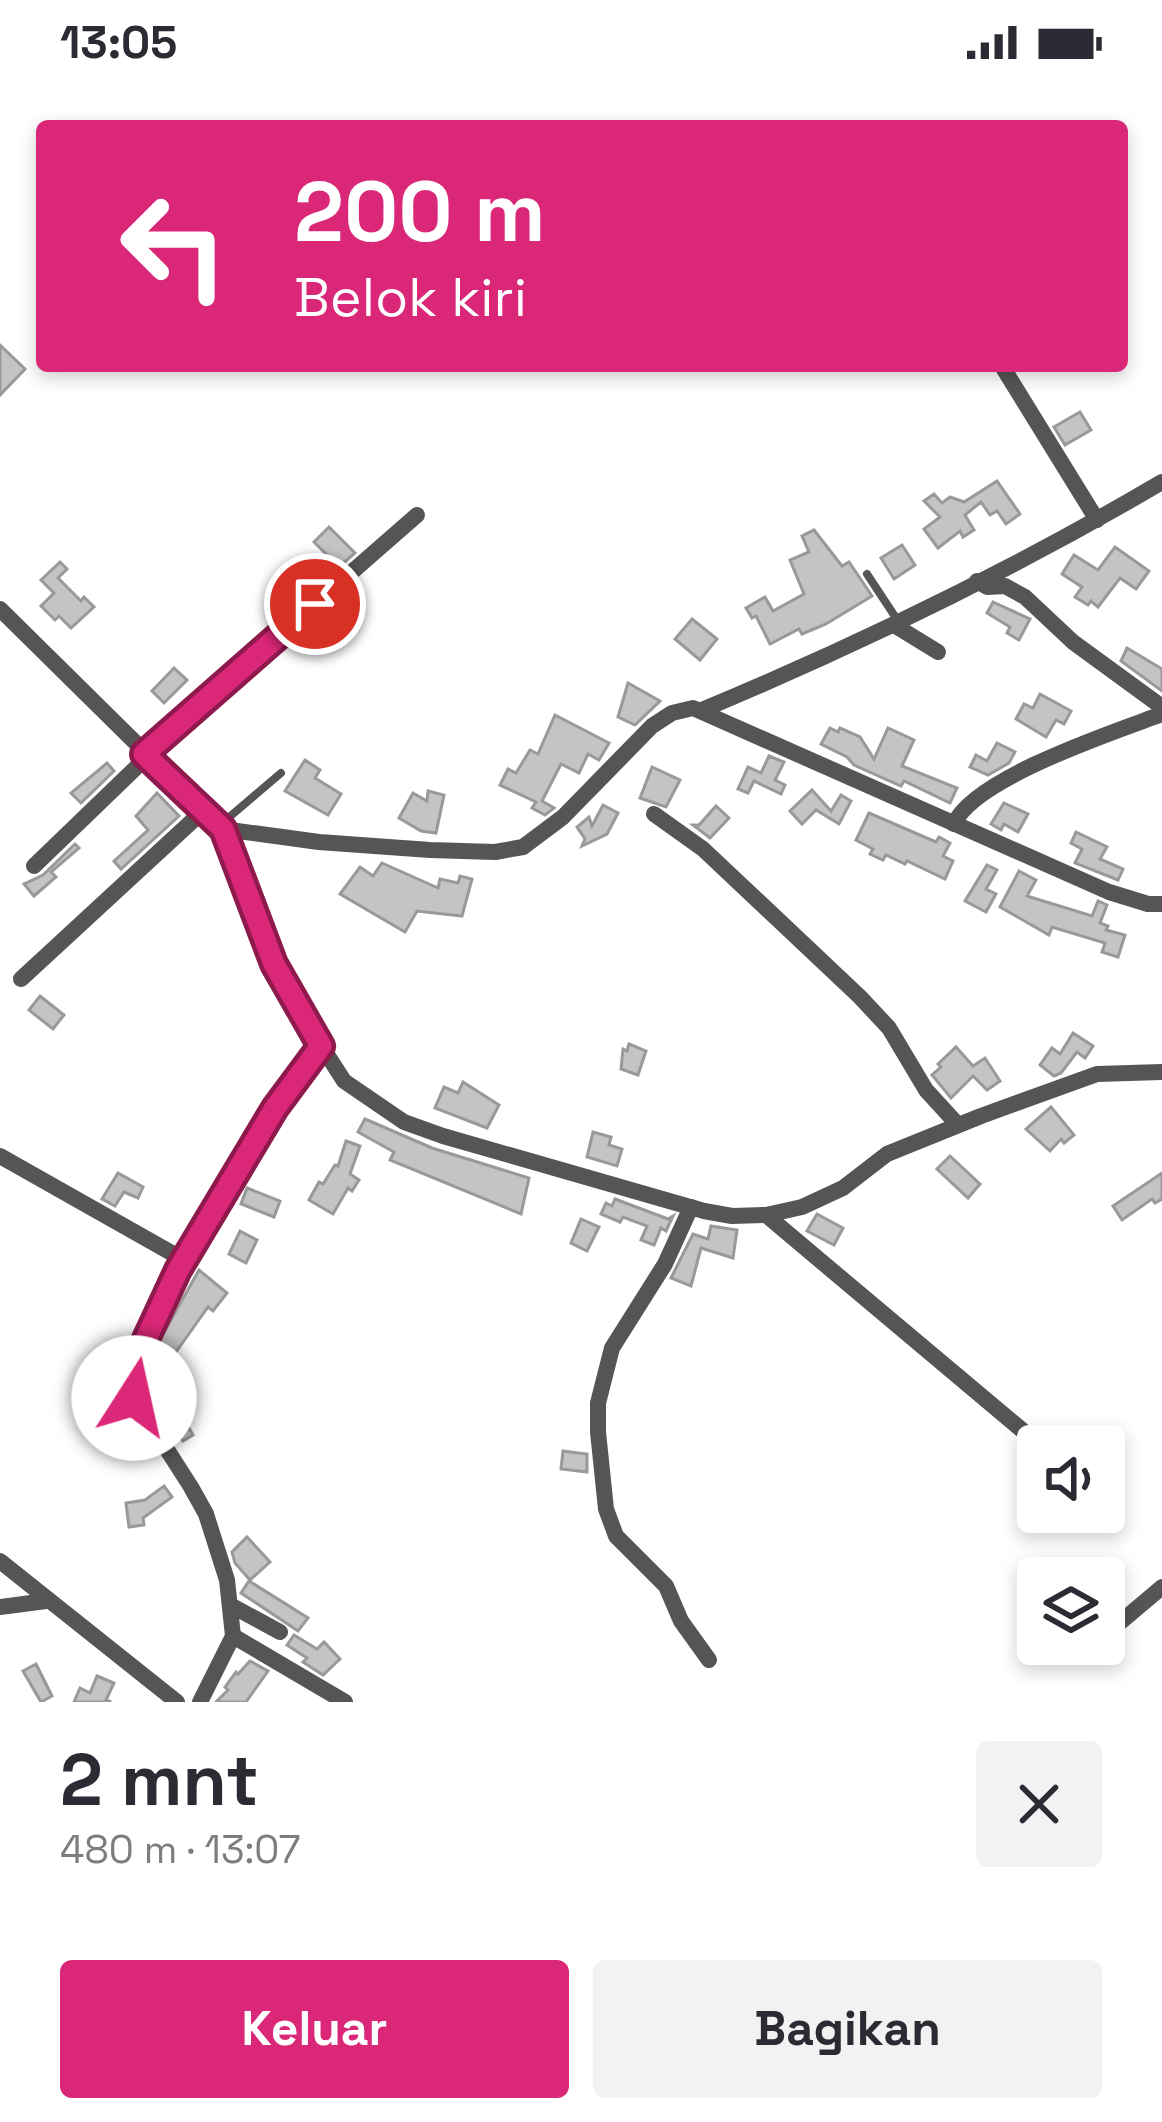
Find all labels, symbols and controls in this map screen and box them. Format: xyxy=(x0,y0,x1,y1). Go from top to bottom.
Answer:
text: 13:05 xyxy=(60,14,177,71)
text: 200 m xyxy=(294,158,546,266)
icon: left xyxy=(96,168,252,324)
text: Belok kiri xyxy=(294,263,527,332)
pin xyxy=(264,553,366,655)
icon: arrive xyxy=(282,571,348,637)
position arrow xyxy=(71,1335,197,1461)
map controls xyxy=(1017,1425,1125,1665)
button: sound xyxy=(1017,1425,1125,1533)
button: layers xyxy=(1017,1557,1125,1665)
text: 2 mnt xyxy=(60,1734,259,1826)
button: close xyxy=(976,1741,1102,1867)
text: 480 m · 13:07 xyxy=(60,1825,301,1874)
button: Keluar xyxy=(60,1960,569,2098)
button: Bagikan xyxy=(593,1960,1102,2098)

